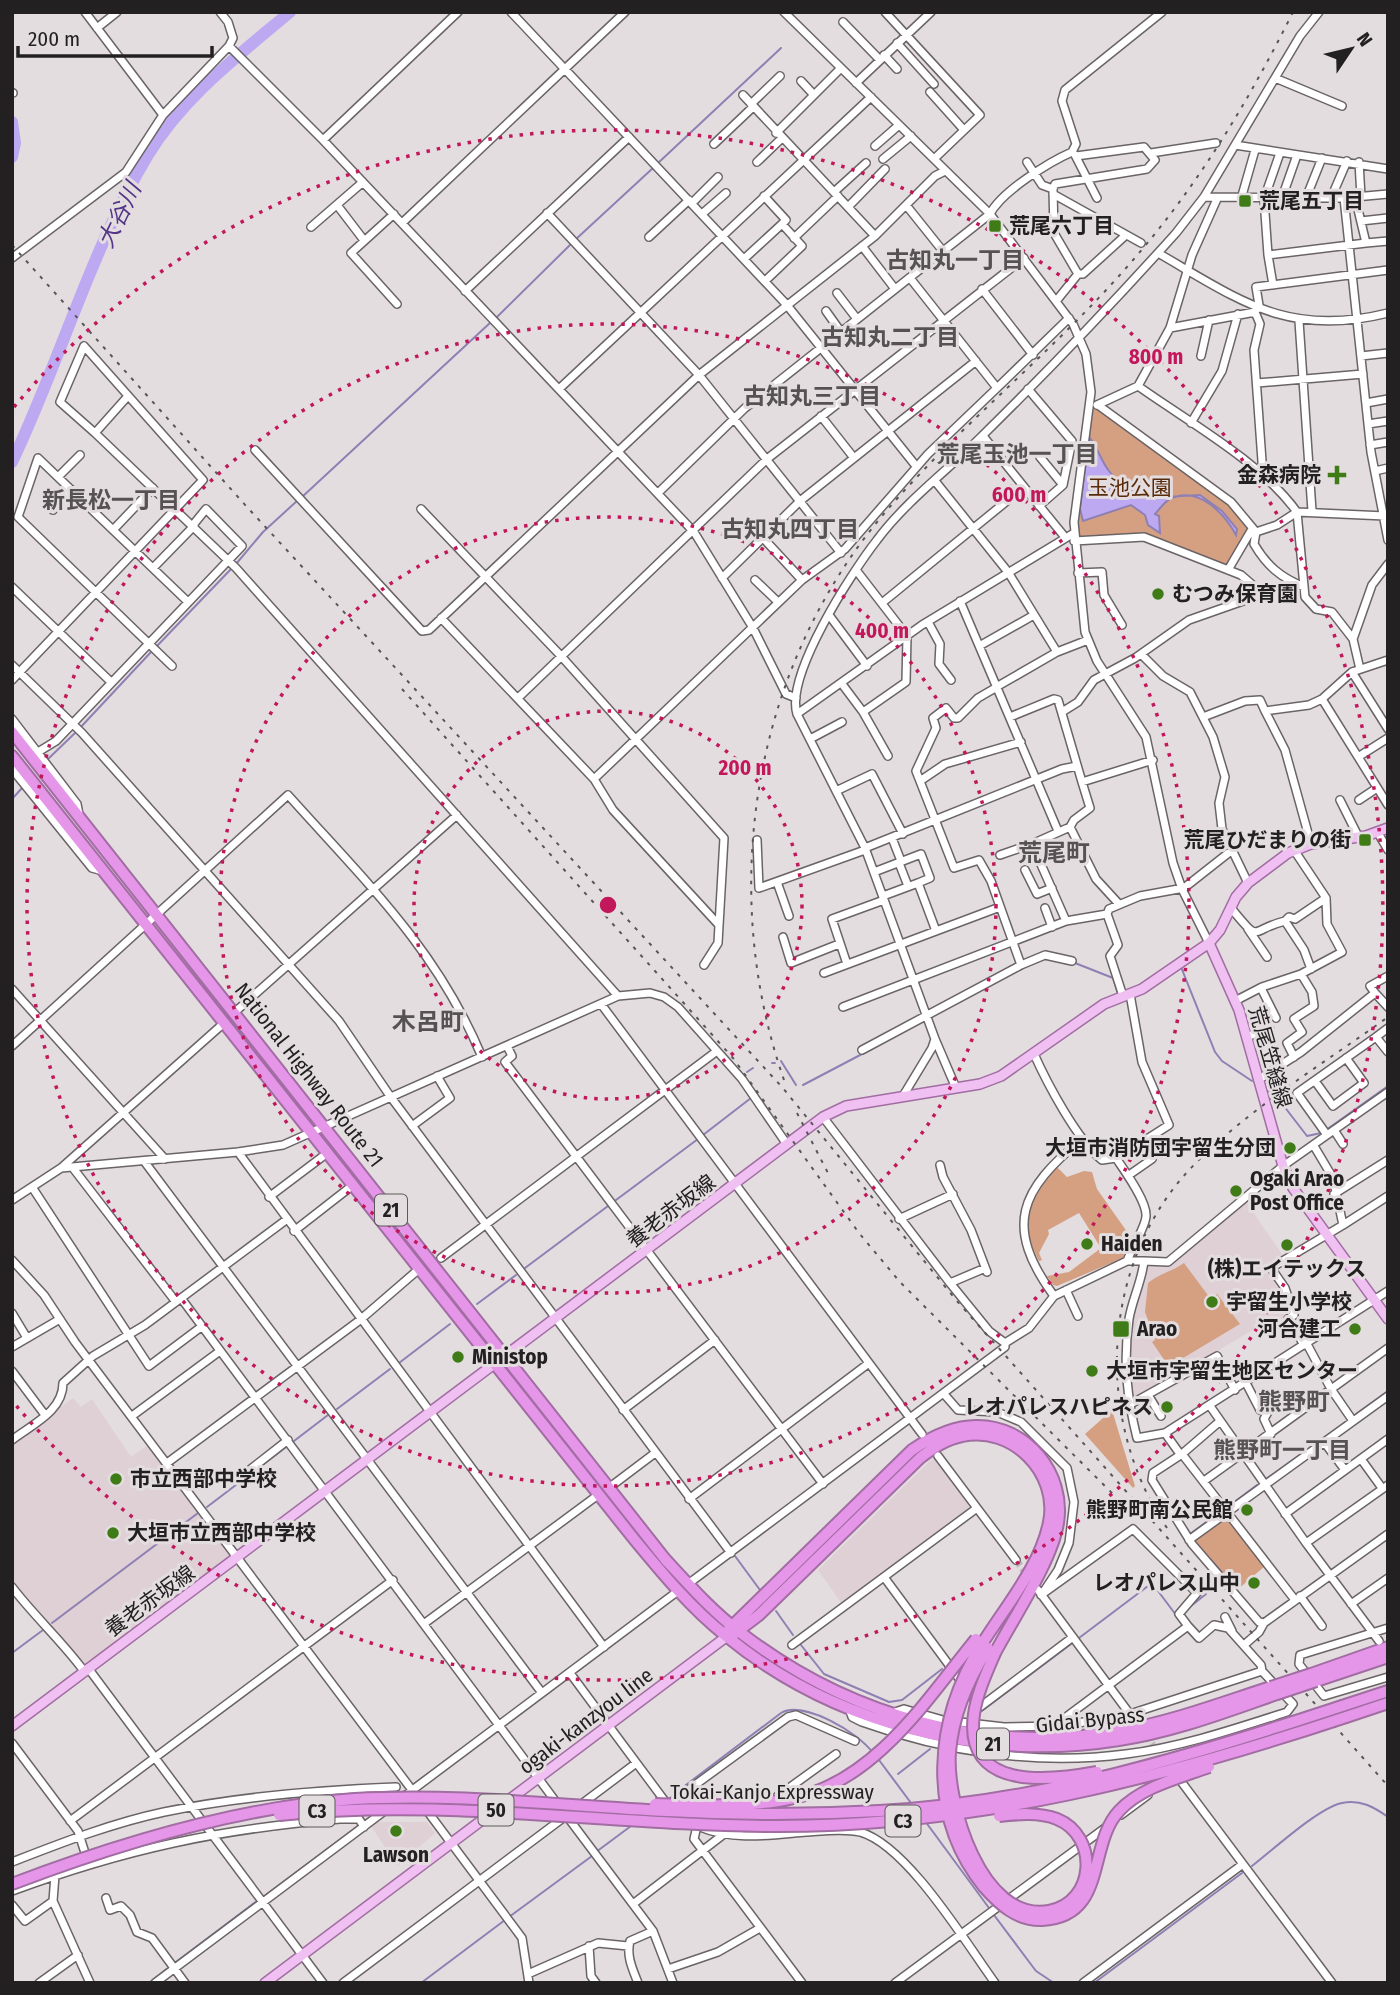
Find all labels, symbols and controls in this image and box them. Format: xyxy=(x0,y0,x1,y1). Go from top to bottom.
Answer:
scale bar xyxy=(18,14,212,58)
north arrow xyxy=(1316,14,1386,84)
text: 200 m xyxy=(28,26,80,52)
text: N xyxy=(1352,28,1377,51)
water label: 大谷川 xyxy=(91,175,148,252)
place label: 荒尾五丁目 xyxy=(1259,188,1364,214)
marker: 荒尾五丁目 xyxy=(1237,193,1253,209)
place label: 荒尾六丁目 xyxy=(1009,213,1114,239)
marker: 荒尾六丁目 xyxy=(987,218,1003,234)
district label: 古知丸一丁目 xyxy=(886,246,1024,274)
district label: 古知丸二丁目 xyxy=(821,323,959,351)
text: 800 m xyxy=(1129,344,1183,370)
district label: 古知丸三丁目 xyxy=(743,382,881,410)
district label: 荒尾玉池一丁目 xyxy=(937,440,1098,468)
place label: 金森病院 xyxy=(1237,462,1321,488)
marker: 金森病院 xyxy=(1327,465,1347,485)
park label: 玉池公園 xyxy=(1088,475,1172,501)
text: 600 m xyxy=(992,482,1046,508)
district label: 新長松一丁目 xyxy=(42,486,180,514)
district label: 古知丸四丁目 xyxy=(721,515,859,543)
place label: むつみ保育園 xyxy=(1172,581,1298,607)
marker: むつみ保育園 xyxy=(1150,586,1166,602)
text: 400 m xyxy=(855,618,909,644)
text: 200 m xyxy=(717,755,772,781)
place label: 荒尾ひだまりの街 xyxy=(1183,827,1351,853)
marker: 荒尾ひだまりの街 xyxy=(1357,832,1373,848)
district label: 荒尾町 xyxy=(1018,839,1090,867)
centre of rings xyxy=(596,893,620,917)
street label: National Highway Route 21 xyxy=(229,978,389,1172)
street label: 荒尾笠縫線 xyxy=(1243,1003,1297,1111)
district label: 木呂町 xyxy=(392,1008,464,1036)
place label: 大垣市消防団宇留生分団 xyxy=(1045,1135,1276,1161)
marker: 大垣市消防団宇留生分団 xyxy=(1282,1140,1298,1156)
place label: Ogaki Arao Post Office xyxy=(1250,1166,1344,1216)
street label: 養老赤坂線 xyxy=(621,1169,721,1253)
marker: Ogaki Arao Post Office xyxy=(1228,1183,1244,1199)
road number: 21 xyxy=(375,1194,407,1226)
place label: Haiden xyxy=(1101,1231,1163,1257)
marker: Haiden xyxy=(1079,1236,1095,1252)
marker: (株)エイテックス xyxy=(1279,1237,1295,1253)
place label: (株)エイテックス xyxy=(1208,1256,1366,1282)
place label: 宇留生小学校 xyxy=(1226,1289,1352,1315)
marker: 宇留生小学校 xyxy=(1204,1294,1220,1310)
place label: Arao xyxy=(1136,1316,1177,1342)
place label: 河合建工 xyxy=(1257,1316,1341,1342)
marker: Arao xyxy=(1111,1319,1131,1339)
marker: 河合建工 xyxy=(1347,1321,1363,1337)
place label: Ministop xyxy=(472,1344,548,1370)
marker: Ministop xyxy=(450,1349,466,1365)
place label: 大垣市宇留生地区センター xyxy=(1106,1358,1358,1384)
marker: 大垣市宇留生地区センター xyxy=(1084,1363,1100,1379)
district label: 熊野町 xyxy=(1258,1388,1330,1416)
place label: レオパレスハピネス xyxy=(964,1394,1153,1420)
marker: レオパレスハピネス xyxy=(1159,1399,1175,1415)
district label: 熊野町一丁目 xyxy=(1213,1436,1351,1464)
place label: 市立西部中学校 xyxy=(130,1466,277,1492)
marker: 市立西部中学校 xyxy=(108,1471,124,1487)
place label: 熊野町南公民館 xyxy=(1086,1497,1233,1523)
marker: 熊野町南公民館 xyxy=(1239,1502,1255,1518)
place label: 大垣市立西部中学校 xyxy=(127,1520,316,1546)
marker: 大垣市立西部中学校 xyxy=(105,1525,121,1541)
street label: 養老赤坂線 xyxy=(100,1560,200,1642)
place label: レオパレス山中 xyxy=(1093,1570,1240,1596)
marker: レオパレス山中 xyxy=(1246,1575,1262,1591)
street label: ogaki-kanzyou line xyxy=(514,1662,658,1780)
street label: Gidai Bypass xyxy=(1035,1701,1145,1739)
road number: 21 xyxy=(977,1728,1009,1760)
street label: Tokai-Kanjo Expressway xyxy=(670,1779,875,1805)
road number: 50 xyxy=(478,1794,514,1826)
road number: C3 xyxy=(300,1796,334,1826)
road number: C3 xyxy=(886,1806,920,1837)
marker: Lawson xyxy=(388,1823,404,1839)
place label: Lawson xyxy=(363,1842,429,1868)

